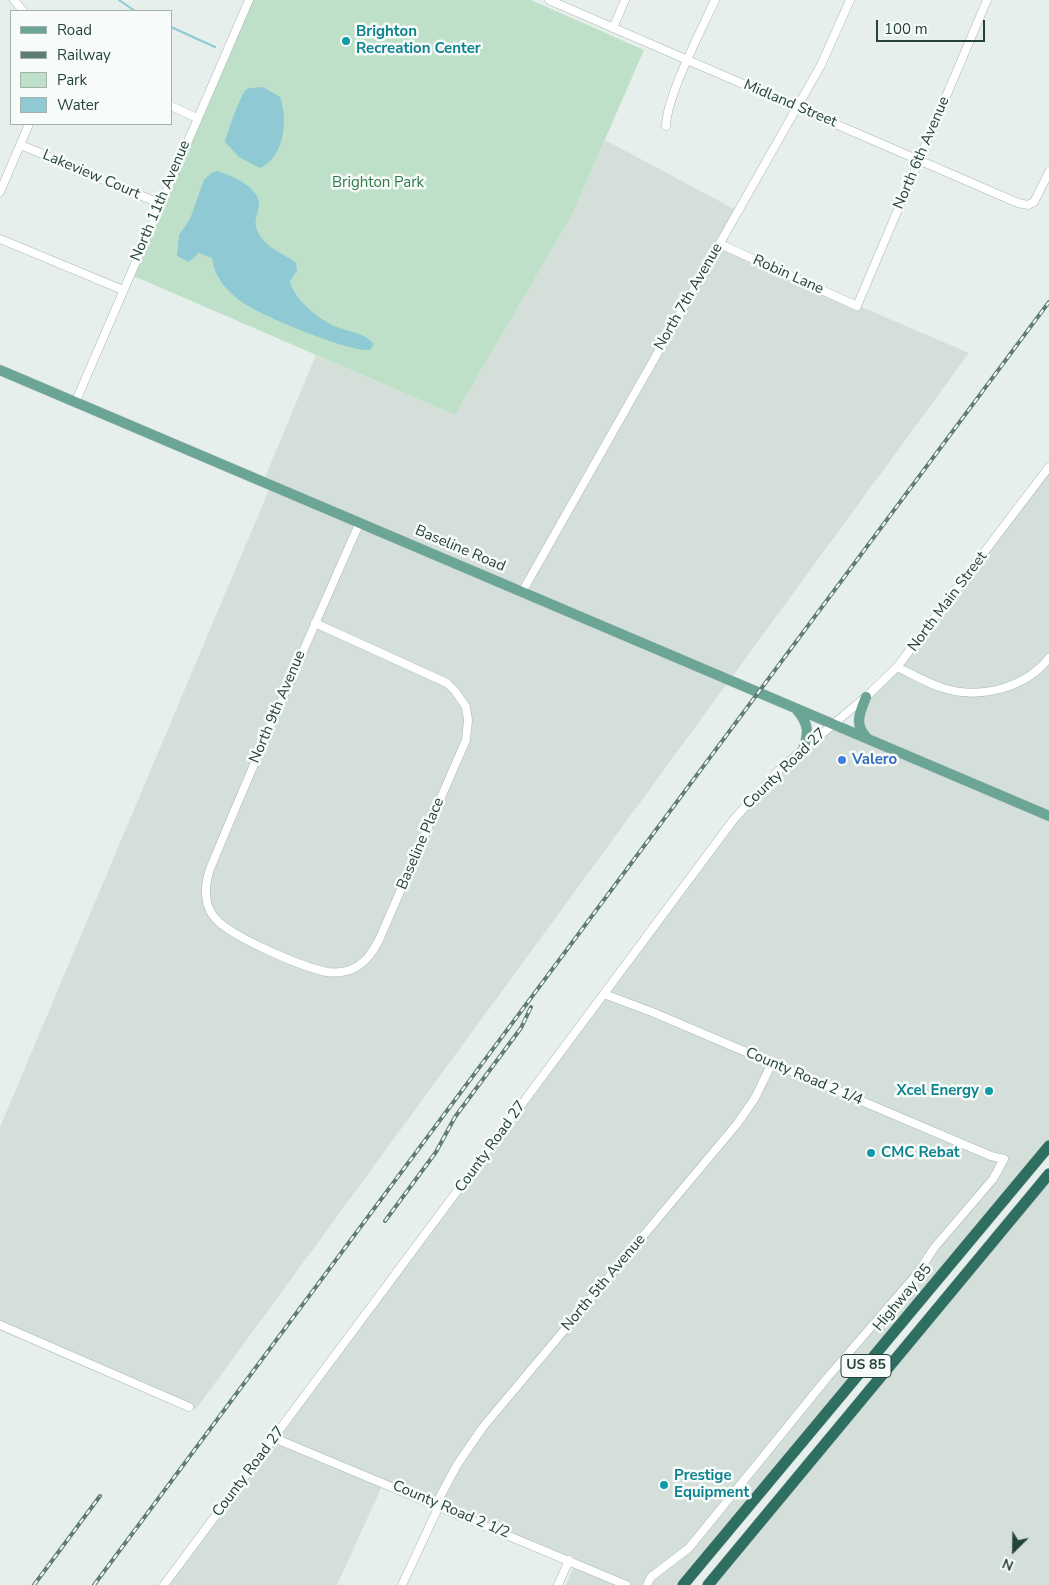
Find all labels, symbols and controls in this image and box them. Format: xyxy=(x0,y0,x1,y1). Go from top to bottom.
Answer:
legend xyxy=(10,10,172,125)
scale bar xyxy=(879,10,988,42)
text: 100 m xyxy=(884,19,928,39)
text: Road xyxy=(57,20,92,40)
place label: Brighton Recreation Center xyxy=(356,23,481,58)
marker: Brighton Recreation Center xyxy=(340,35,352,47)
text: Railway xyxy=(57,45,111,65)
text: Park xyxy=(57,70,87,90)
street label: Midland Street xyxy=(741,76,839,132)
street label: North 6th Avenue xyxy=(890,94,954,212)
text: Water xyxy=(57,95,99,115)
street label: North 11th Avenue xyxy=(127,138,195,264)
street label: Lakeview Court xyxy=(40,146,142,204)
park label: Brighton Park xyxy=(332,174,424,192)
street label: North 7th Avenue xyxy=(651,240,727,354)
street label: Robin Lane xyxy=(750,251,826,299)
street label: Baseline Road xyxy=(412,522,508,576)
street label: North Main Street xyxy=(905,549,991,655)
street label: North 9th Avenue xyxy=(246,648,310,766)
street label: County Road 27 xyxy=(740,725,830,813)
place label: Valero xyxy=(852,751,897,769)
marker: Valero xyxy=(836,754,848,766)
street label: Baseline Place xyxy=(394,795,448,893)
street label: County Road 2 1/4 xyxy=(743,1044,865,1110)
place label: Xcel Energy xyxy=(897,1082,979,1100)
marker: Xcel Energy xyxy=(983,1085,995,1097)
street label: County Road 27 xyxy=(452,1098,530,1196)
place label: CMC Rebat xyxy=(881,1144,960,1162)
marker: CMC Rebat xyxy=(865,1147,877,1159)
street label: North 5th Avenue xyxy=(558,1231,650,1335)
street label: Highway 85 xyxy=(870,1261,936,1335)
road number: US 85 xyxy=(841,1354,891,1378)
street label: County Road 27 xyxy=(209,1423,289,1521)
place label: Prestige Equipment xyxy=(674,1467,749,1502)
street label: County Road 2 1/2 xyxy=(390,1477,512,1543)
marker: Prestige Equipment xyxy=(658,1479,670,1491)
north arrow xyxy=(989,1525,1039,1575)
text: N xyxy=(999,1553,1016,1575)

